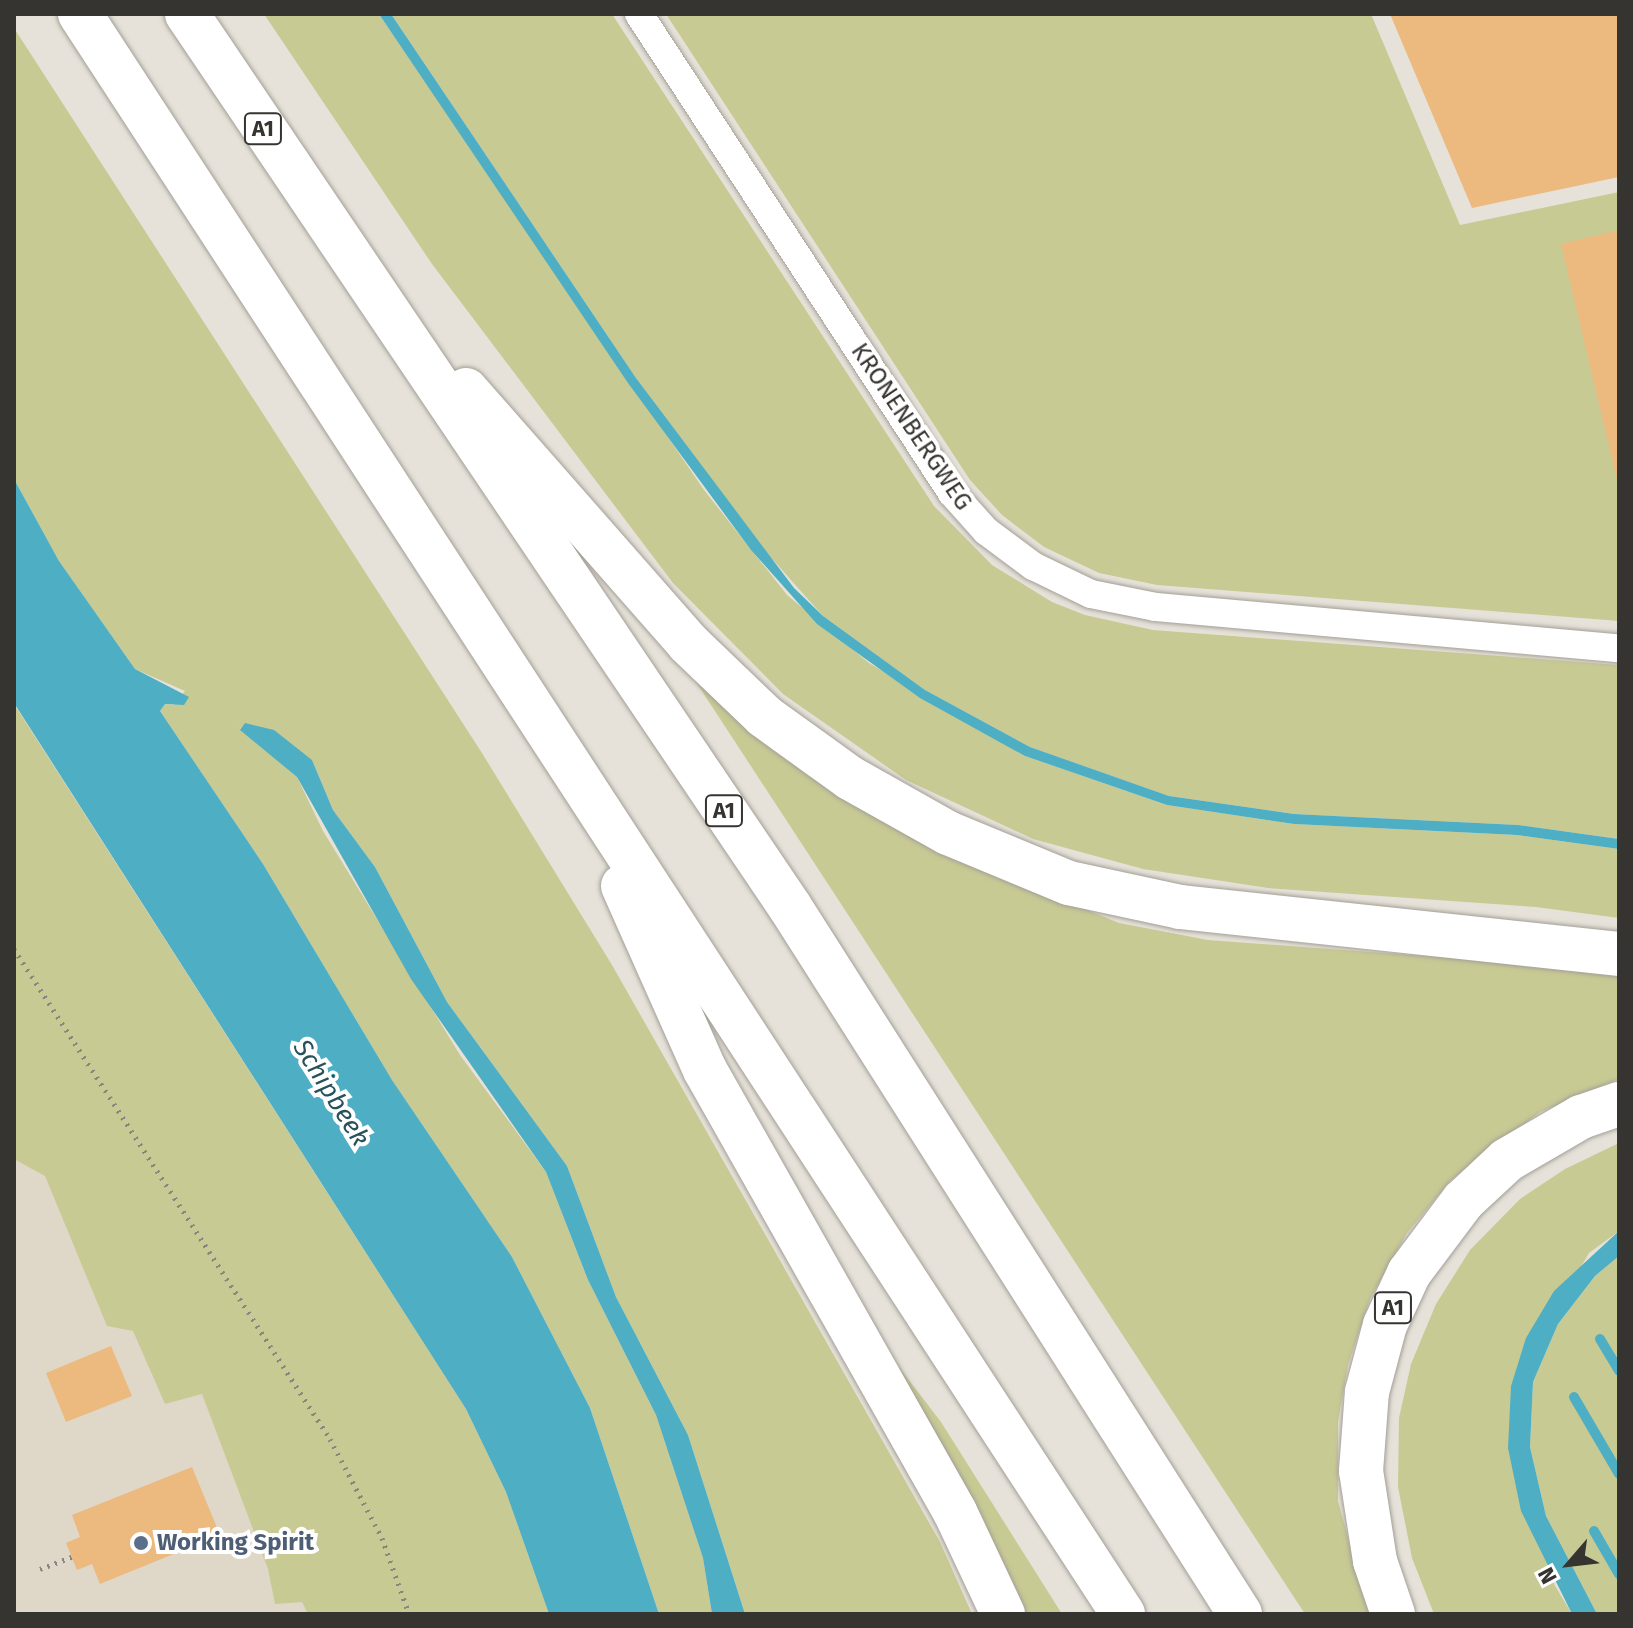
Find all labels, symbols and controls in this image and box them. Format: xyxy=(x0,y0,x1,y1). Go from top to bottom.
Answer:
road number: A1 xyxy=(243,111,283,147)
street label: KRONENBERGWEG xyxy=(845,338,977,516)
road number: A1 xyxy=(704,793,744,829)
water label: Schipbeek xyxy=(286,1034,376,1152)
road number: A1 xyxy=(1373,1290,1413,1326)
north arrow xyxy=(1529,1524,1609,1604)
place label: Working Spirit xyxy=(157,1529,314,1557)
marker: Working Spirit xyxy=(132,1534,150,1552)
text: N xyxy=(1532,1563,1563,1588)

